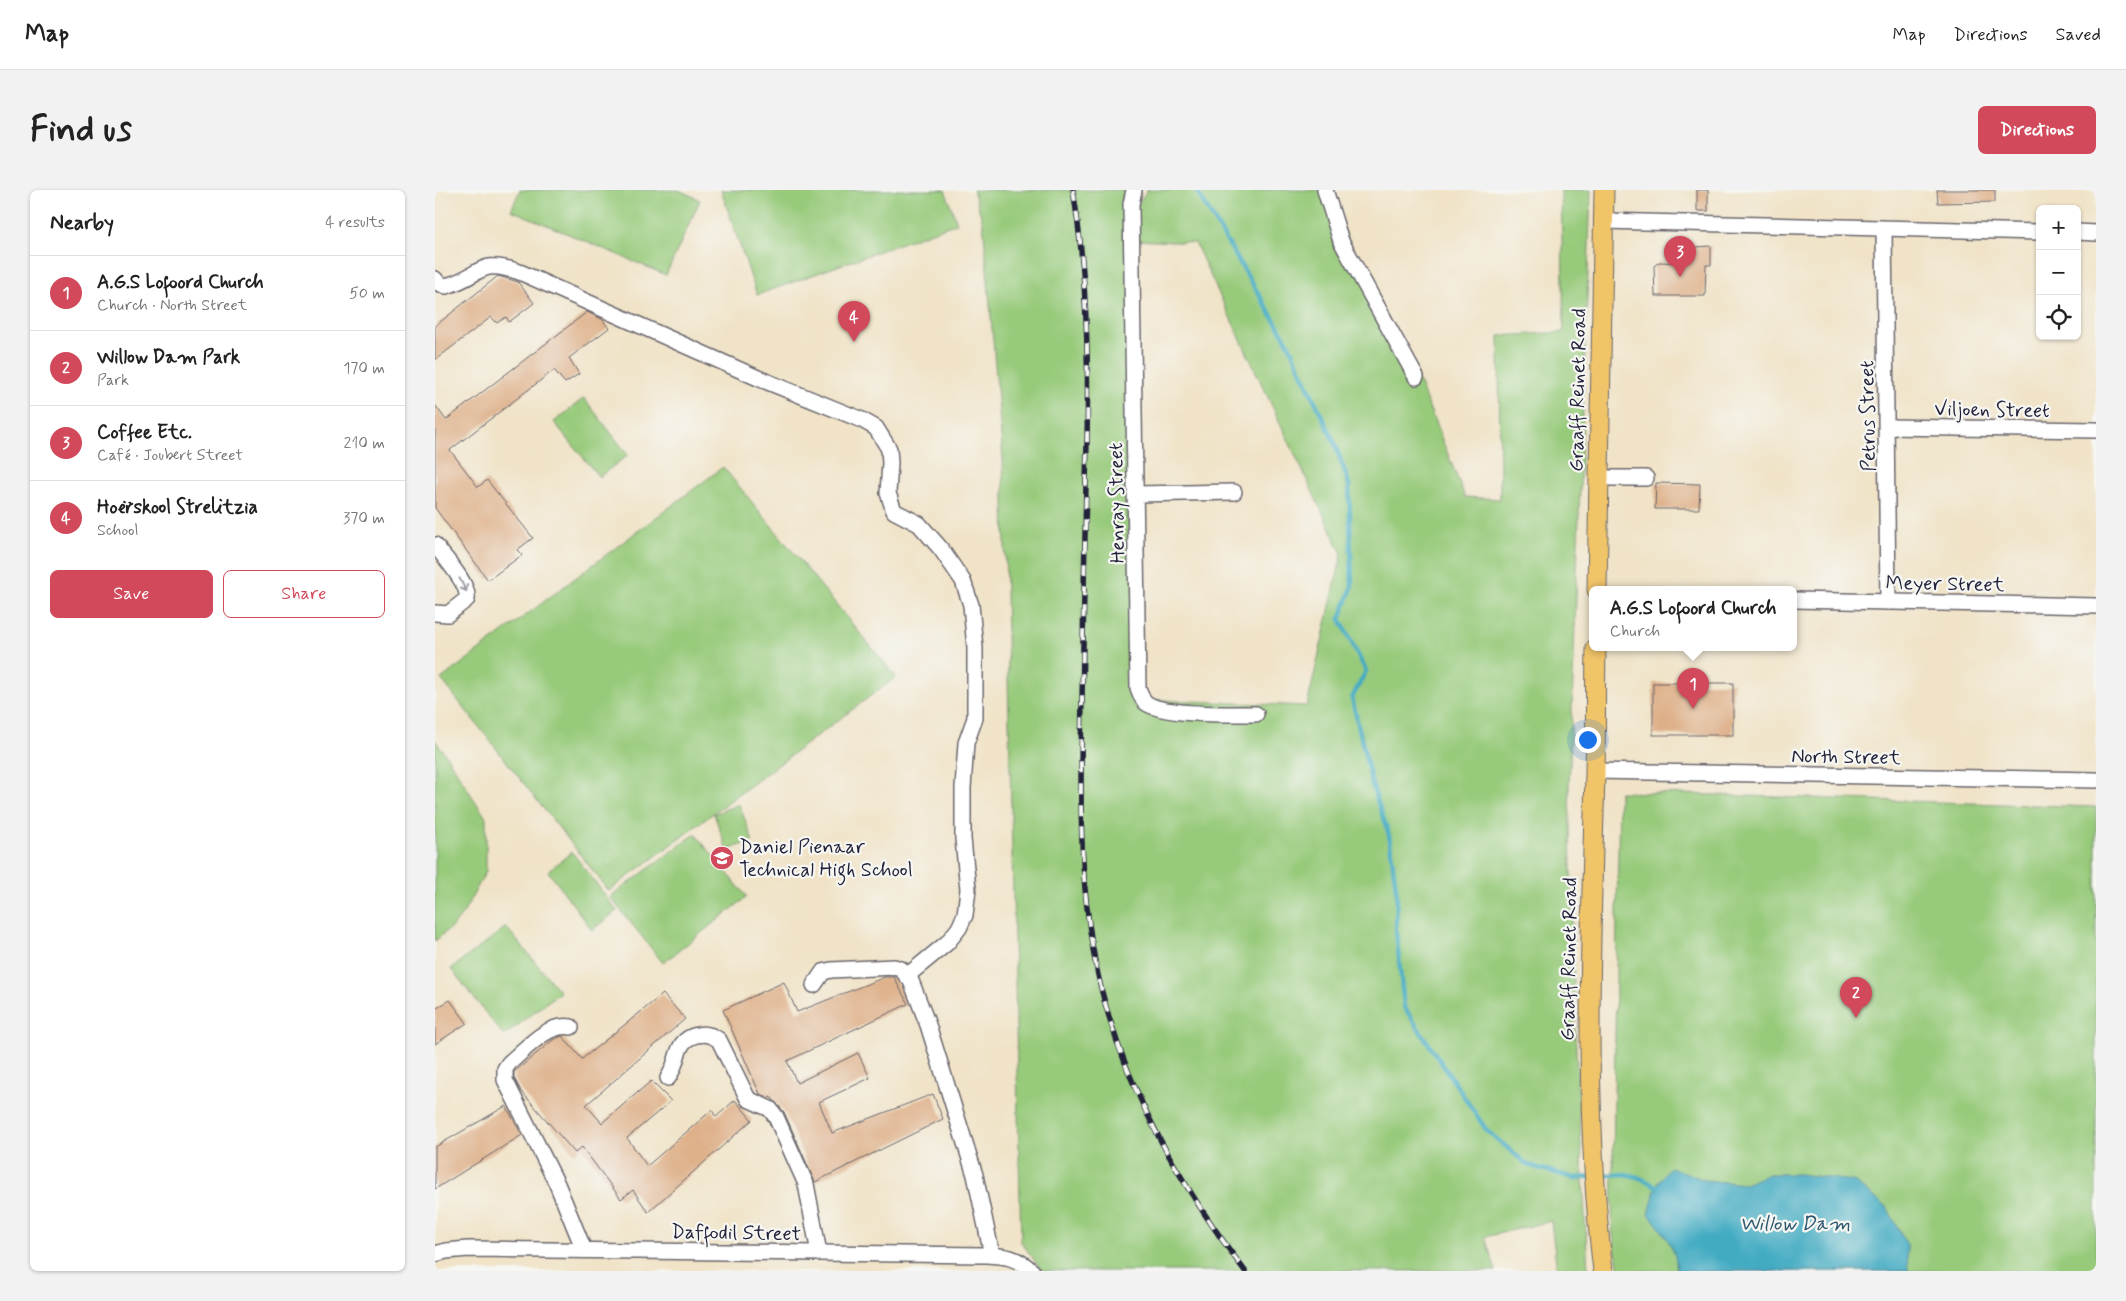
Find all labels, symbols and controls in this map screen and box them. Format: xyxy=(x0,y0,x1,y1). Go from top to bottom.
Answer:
text: Map xyxy=(25,19,69,50)
text: Map xyxy=(1893,23,1926,47)
text: Directions xyxy=(1954,23,2028,47)
text: Saved xyxy=(2056,23,2101,47)
button: Directions xyxy=(1978,106,2096,154)
text: Find us xyxy=(30,107,132,153)
map controls xyxy=(2036,205,2081,340)
button: + xyxy=(2036,205,2081,250)
text: Nearby xyxy=(50,209,114,237)
text: 4 results xyxy=(325,212,385,233)
pin: 3 xyxy=(1664,236,1696,277)
button: − xyxy=(2036,250,2081,295)
text: A.G.S Lofoord Church xyxy=(97,270,264,295)
text: 1 xyxy=(62,283,70,304)
text: 50 m xyxy=(349,283,385,304)
text: Church · North Street xyxy=(97,295,247,316)
button: locate xyxy=(2036,295,2081,340)
pin: 4 xyxy=(838,301,870,342)
street label: Graaff Reinet Road xyxy=(1564,308,1593,472)
text: Willow Dam Park xyxy=(97,345,240,370)
text: 2 xyxy=(62,358,70,379)
text: 170 m xyxy=(343,358,385,379)
street label: Petrus Street xyxy=(1854,360,1883,472)
text: Park xyxy=(97,370,129,391)
street label: Viljoen Street xyxy=(1934,396,2050,425)
text: Coffee Etc. xyxy=(97,420,192,445)
text: 3 xyxy=(62,433,70,454)
text: 210 m xyxy=(344,433,385,454)
street label: Henray Street xyxy=(1103,442,1132,564)
text: Café · Joubert Street xyxy=(97,445,243,466)
text: Hoërskool Strelitzia xyxy=(97,495,258,520)
text: 4 xyxy=(61,508,71,529)
text: 370 m xyxy=(343,508,385,529)
text: School xyxy=(97,520,138,541)
button: Save xyxy=(50,570,213,618)
button: Share xyxy=(223,570,385,618)
street label: Meyer Street xyxy=(1885,570,2005,599)
one-way arrow xyxy=(459,577,468,592)
popup xyxy=(1589,586,1797,651)
text: A.G.S Lofoord Church xyxy=(1610,596,1776,621)
text: Church xyxy=(1610,621,1660,642)
pin: 1 xyxy=(1677,668,1709,709)
your location xyxy=(1575,727,1601,753)
street label: North Street xyxy=(1791,743,1901,772)
place label: Daniel Pienaar Technical High School xyxy=(739,834,913,886)
school or university icon: Daniel Pienaar Technical High School xyxy=(709,845,735,871)
street label: Graaff Reinet Road xyxy=(1555,877,1584,1041)
pin: 2 xyxy=(1840,977,1872,1018)
water label: Willow Dam xyxy=(1740,1210,1850,1238)
street label: Daffodil Street xyxy=(671,1219,801,1250)

